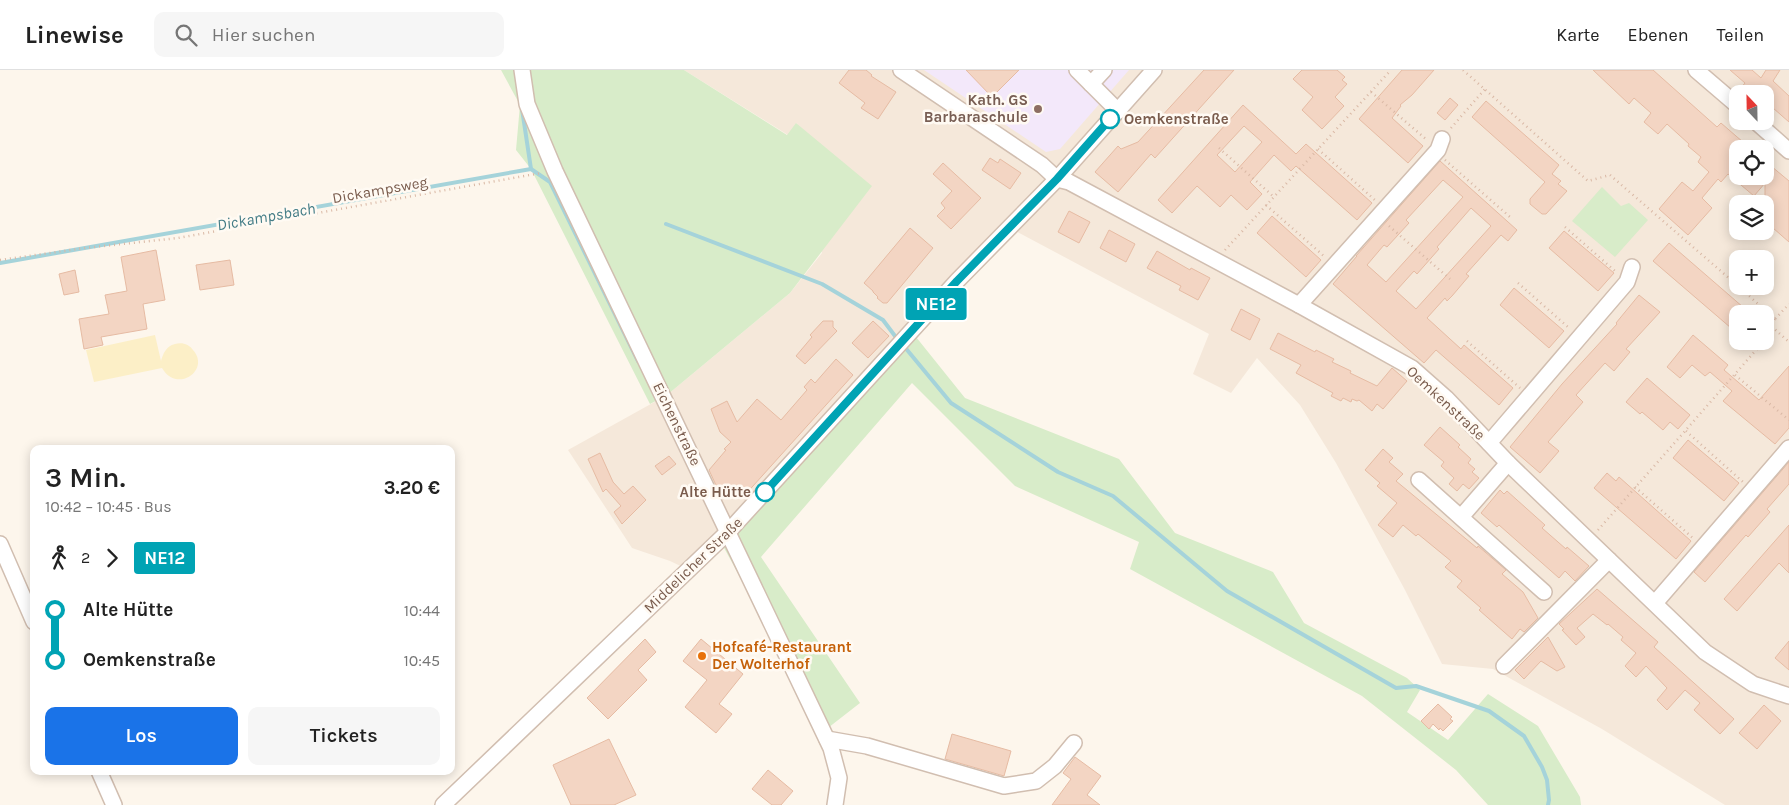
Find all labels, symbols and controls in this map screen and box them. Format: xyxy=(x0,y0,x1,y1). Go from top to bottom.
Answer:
search box xyxy=(154,12,504,57)
text: Linewise xyxy=(25,21,124,49)
icon: search xyxy=(172,21,200,49)
text: Hier suchen xyxy=(212,24,315,46)
text: Karte xyxy=(1556,24,1600,46)
text: Ebenen xyxy=(1628,24,1689,46)
text: Teilen xyxy=(1717,24,1764,46)
north arrow xyxy=(1729,85,1774,130)
map controls xyxy=(1729,85,1774,350)
place label: Kath. GS Barbaraschule xyxy=(924,91,1028,126)
marker: Kath. GS Barbaraschule xyxy=(1032,103,1044,115)
marker: Oemkenstraße xyxy=(1100,109,1120,129)
place label: Oemkenstraße xyxy=(1124,110,1229,128)
button: locate xyxy=(1729,140,1774,185)
street label: Dickampsweg xyxy=(331,173,430,207)
button: layers xyxy=(1729,195,1774,240)
water label: Dickampsbach xyxy=(215,198,317,234)
button: + xyxy=(1729,250,1774,295)
line badge: NE12 xyxy=(901,288,971,320)
text: NE12 xyxy=(916,293,956,315)
button: − xyxy=(1729,305,1774,350)
street label: Oemkenstraße xyxy=(1403,362,1489,444)
street label: Eichenstraße xyxy=(649,379,705,469)
text: 3 Min. xyxy=(45,461,125,494)
text: 3.20 € xyxy=(384,477,440,499)
marker: Alte Hütte xyxy=(755,482,775,502)
place label: Alte Hütte xyxy=(680,483,751,501)
text: 10:42 – 10:45 · Bus xyxy=(45,497,172,516)
street label: Middelicher Straße xyxy=(640,513,746,617)
icon: walk xyxy=(45,544,73,572)
icon: forward xyxy=(98,544,126,572)
text: NE12 xyxy=(144,547,185,569)
text: 2 xyxy=(81,548,90,567)
text: Alte Hütte xyxy=(83,599,173,621)
text: 10:44 xyxy=(404,601,440,620)
place label: Hofcafé-Restaurant Der Wolterhof xyxy=(712,638,852,673)
text: Oemkenstraße xyxy=(83,649,216,671)
marker: Hofcafé-Restaurant Der Wolterhof xyxy=(696,650,708,662)
text: 10:45 xyxy=(404,651,440,670)
button: Los xyxy=(45,707,238,765)
button: Tickets xyxy=(248,707,440,765)

